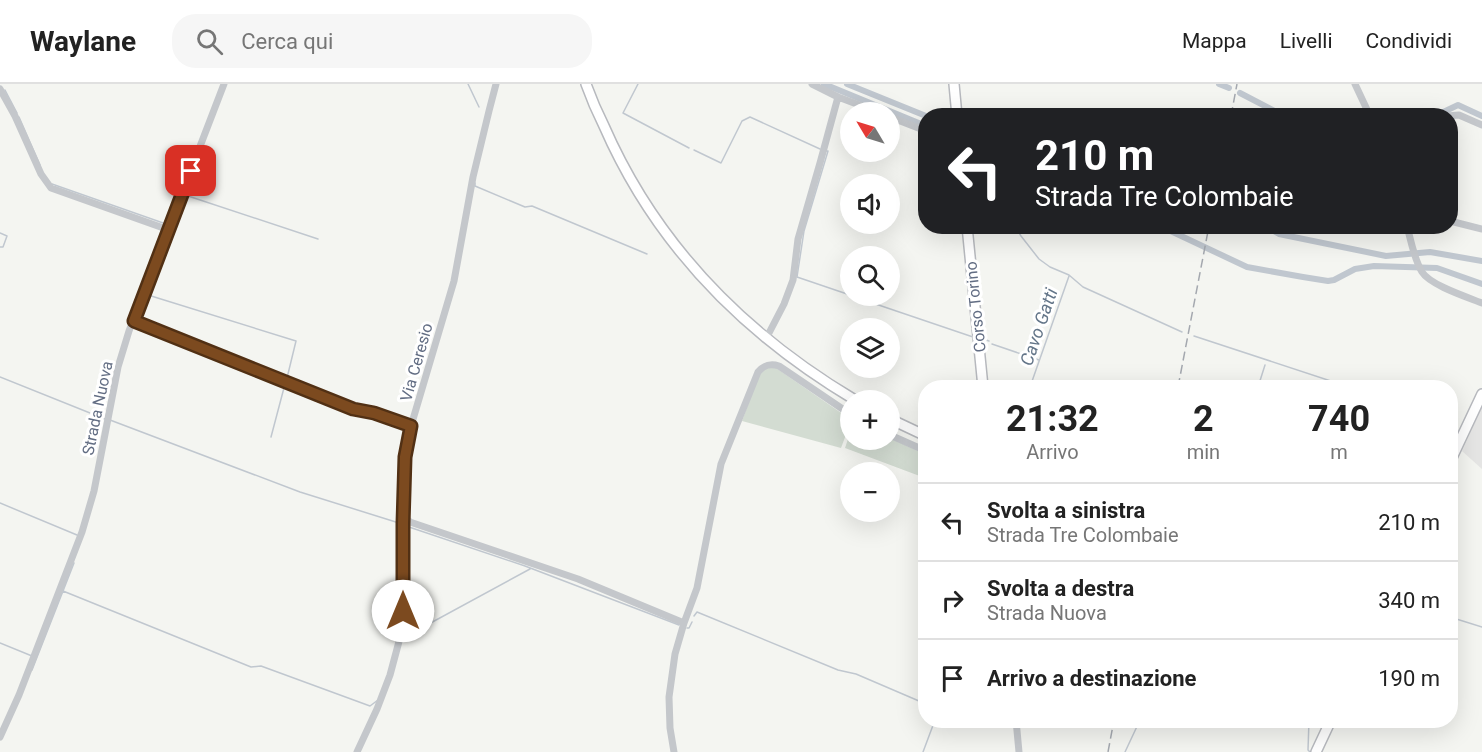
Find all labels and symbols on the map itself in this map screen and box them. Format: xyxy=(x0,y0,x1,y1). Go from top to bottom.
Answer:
north arrow xyxy=(840,102,900,162)
pin xyxy=(165,145,216,196)
street label: Corso Torino xyxy=(961,261,990,353)
water label: Cavo Gatti xyxy=(1015,285,1062,368)
street label: Via Ceresio xyxy=(396,321,437,404)
street label: Strada Nuova xyxy=(78,359,117,457)
position arrow xyxy=(371,579,435,643)

